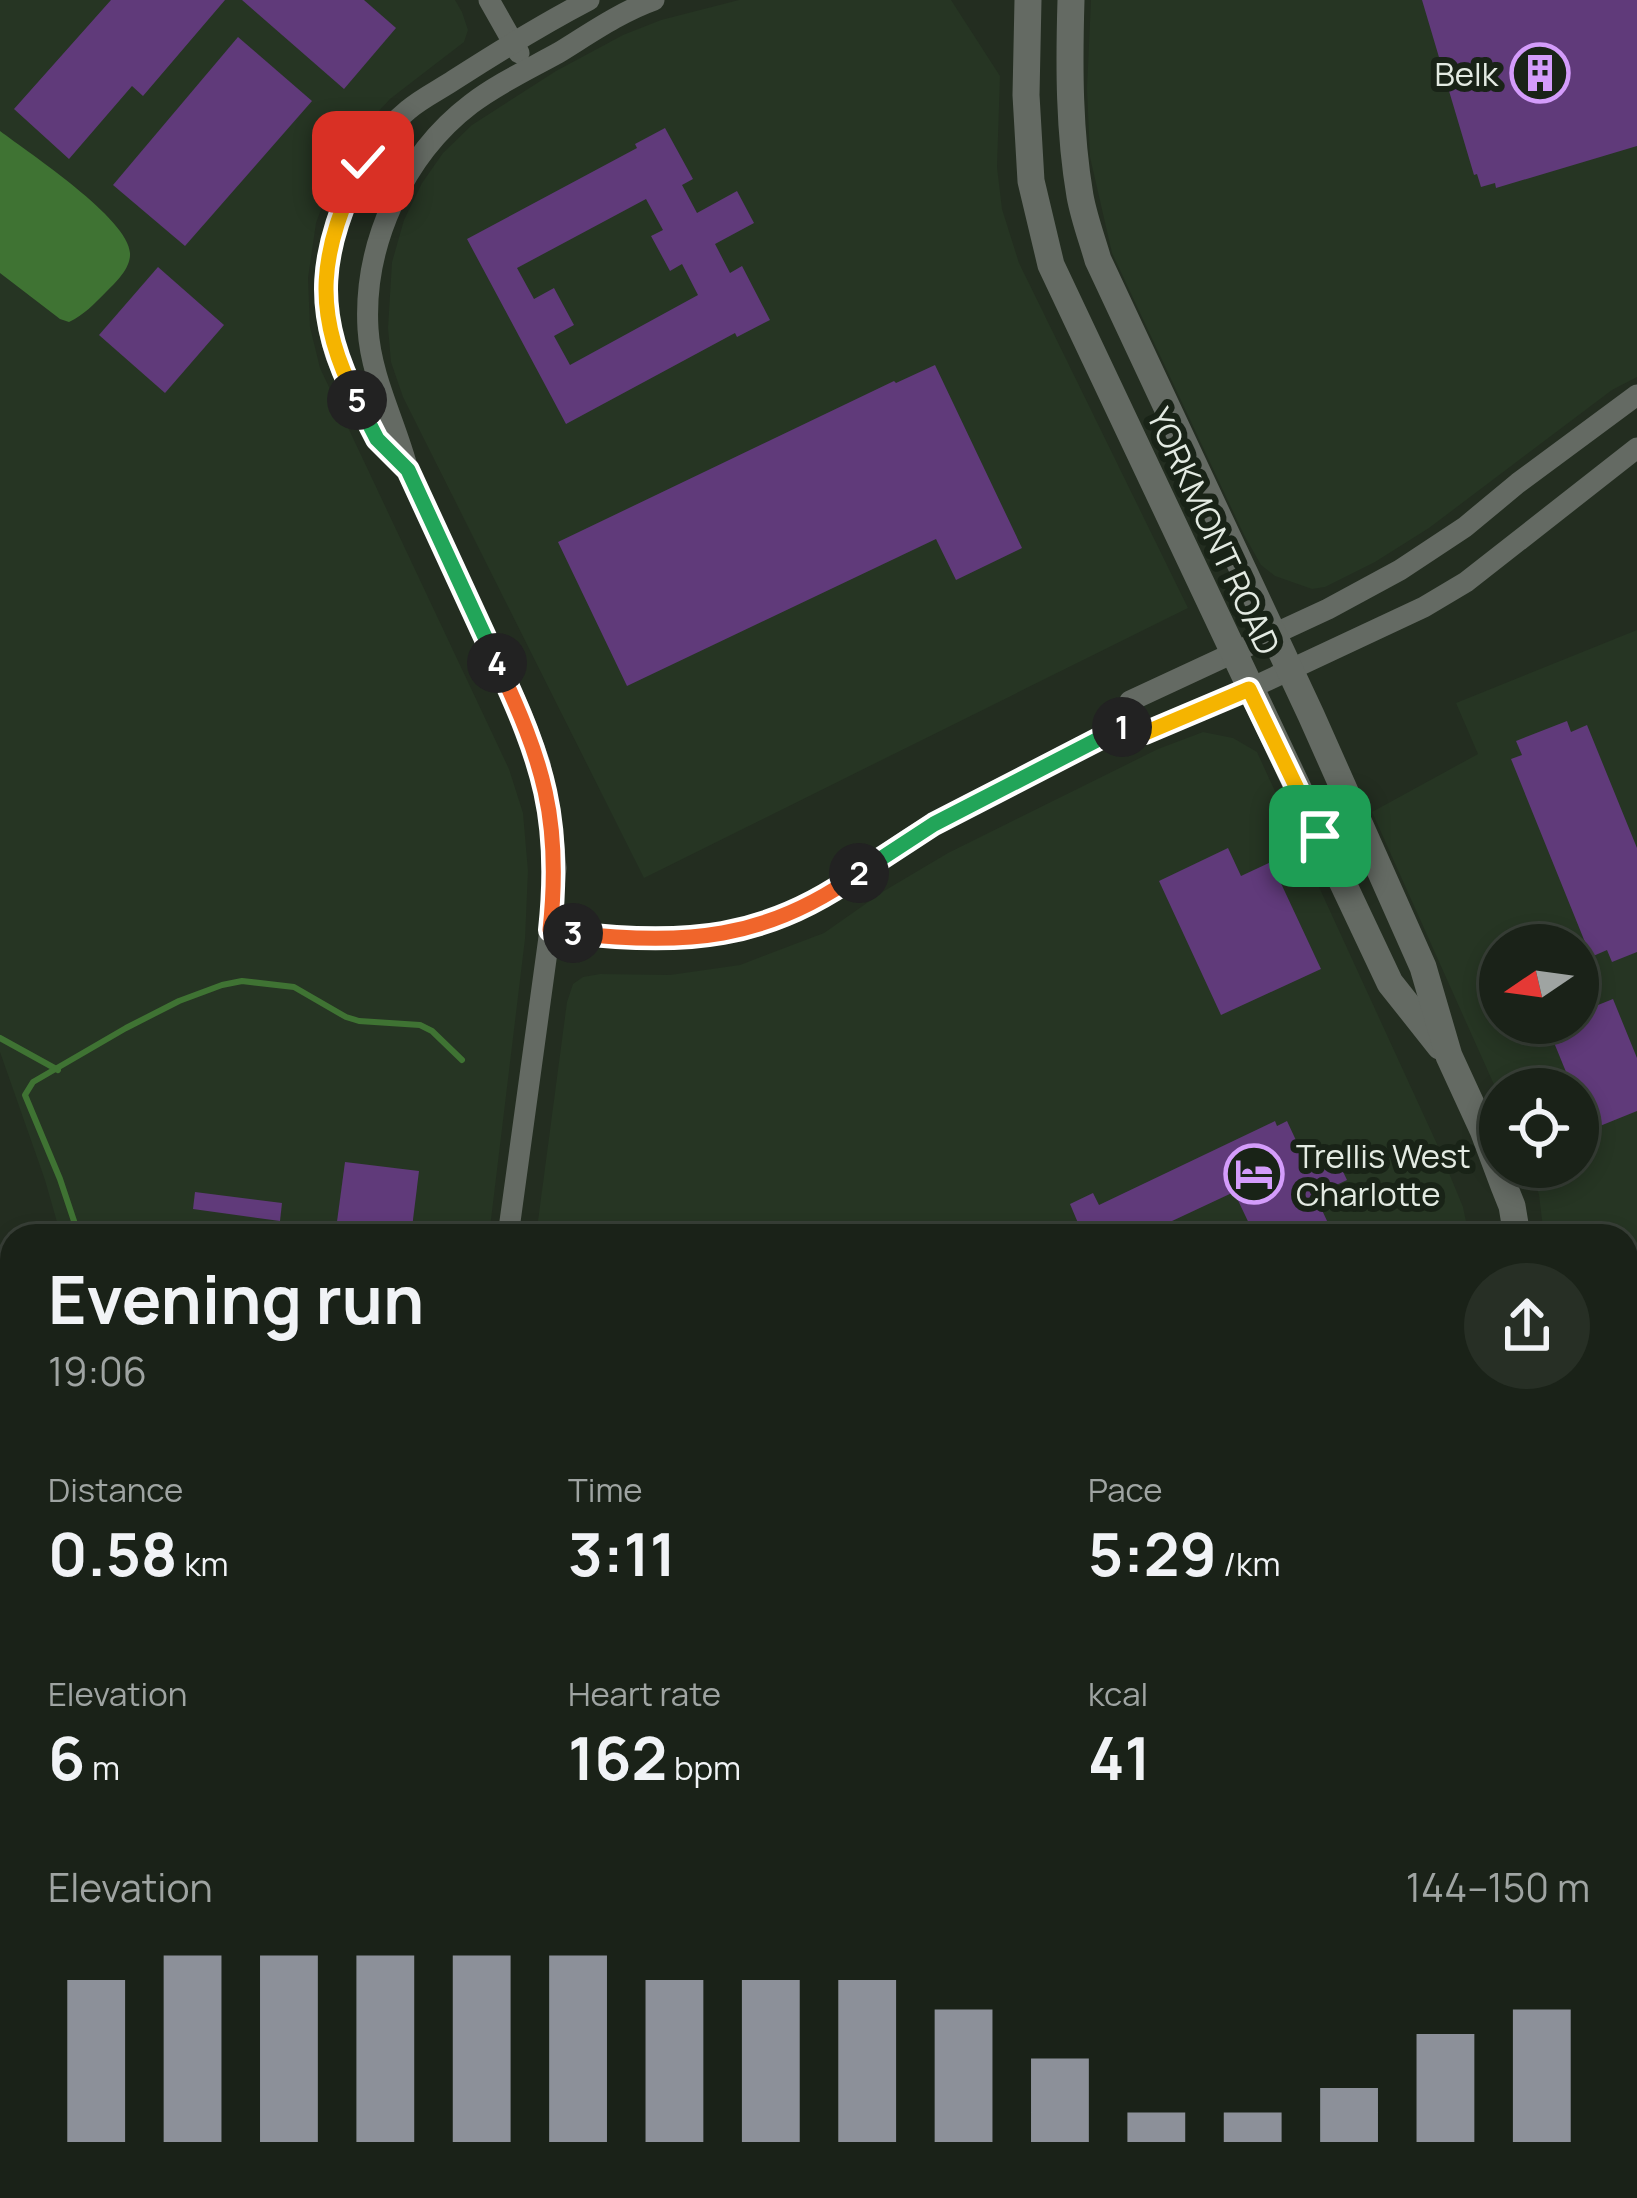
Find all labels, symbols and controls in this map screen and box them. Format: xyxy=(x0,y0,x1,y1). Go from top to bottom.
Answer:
building icon: Belk xyxy=(1509,42,1571,104)
place label: Belk xyxy=(1434,51,1500,96)
pin xyxy=(312,111,414,213)
icon: check xyxy=(330,129,396,195)
pin: 5 xyxy=(327,370,387,430)
text: 5 xyxy=(347,377,367,422)
street label: YORKMONT ROAD xyxy=(1137,400,1291,662)
pin: 4 xyxy=(467,633,527,693)
text: 4 xyxy=(487,640,507,685)
pin: 1 xyxy=(1092,697,1152,757)
text: 1 xyxy=(1115,704,1129,749)
pin xyxy=(1269,785,1371,887)
icon: arrive xyxy=(1287,803,1353,869)
pin: 2 xyxy=(829,843,889,903)
text: 2 xyxy=(849,850,869,895)
pin: 3 xyxy=(543,903,603,963)
text: 3 xyxy=(563,910,583,955)
north arrow xyxy=(1479,924,1599,1044)
map controls xyxy=(1479,924,1599,1188)
button: locate xyxy=(1479,1068,1599,1188)
place label: Trellis West Charlotte xyxy=(1296,1133,1471,1216)
hotel icon: Trellis West Charlotte xyxy=(1223,1143,1285,1205)
text: Evening run xyxy=(48,1254,424,1344)
button: share xyxy=(1464,1263,1590,1389)
text: 19:06 xyxy=(48,1344,147,1398)
text: Distance xyxy=(48,1467,183,1512)
text: Time xyxy=(568,1467,643,1512)
text: Pace xyxy=(1088,1467,1163,1512)
text: 0.58 xyxy=(48,1512,178,1594)
text: 3:11 xyxy=(568,1512,676,1594)
text: 5:29 xyxy=(1088,1512,1217,1594)
text: km xyxy=(178,1541,229,1586)
text: /km xyxy=(1217,1541,1280,1586)
text: Elevation xyxy=(48,1671,187,1716)
text: Heart rate xyxy=(568,1671,721,1716)
text: kcal xyxy=(1088,1671,1148,1716)
text: 6 xyxy=(48,1716,85,1798)
text: 162 xyxy=(568,1716,667,1798)
text: 41 xyxy=(1088,1716,1151,1798)
text: m xyxy=(85,1745,120,1790)
text: bpm xyxy=(667,1745,741,1790)
text: Elevation xyxy=(48,1860,213,1914)
text: 144–150 m xyxy=(1406,1860,1590,1914)

